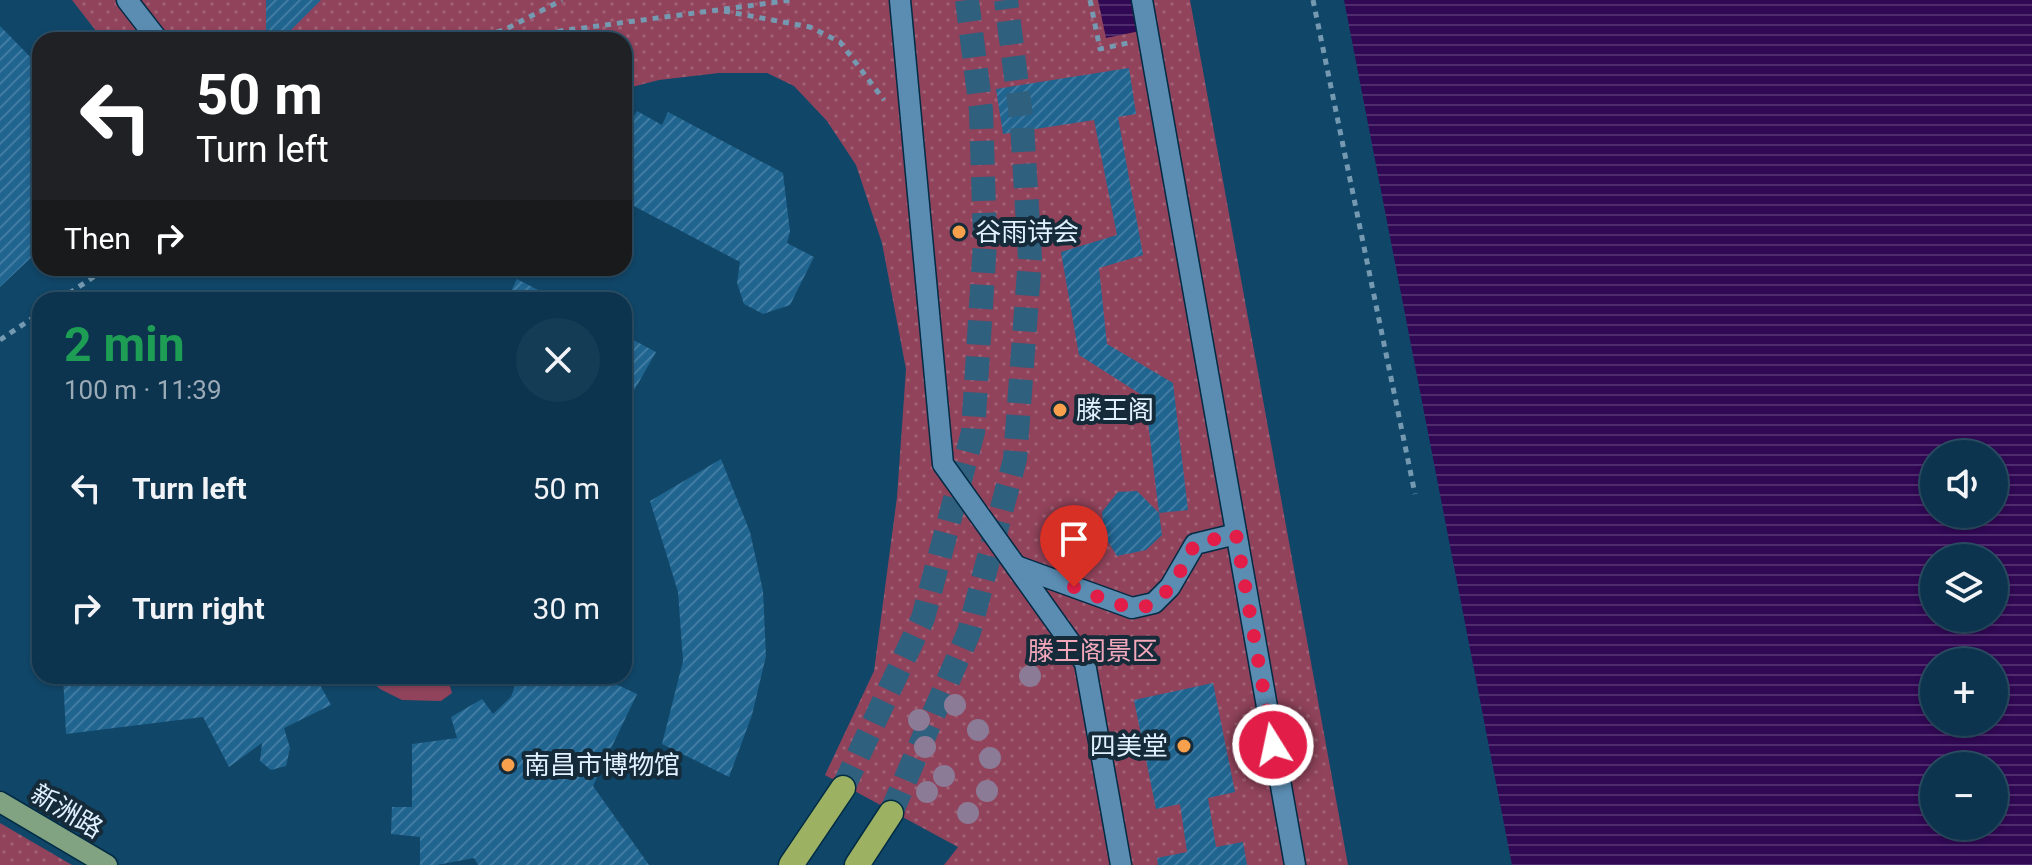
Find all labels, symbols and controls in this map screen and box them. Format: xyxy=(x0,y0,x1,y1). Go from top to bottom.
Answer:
text: 50 m xyxy=(196,62,323,128)
icon: left xyxy=(64,64,168,168)
text: Turn left xyxy=(196,129,329,171)
icon: right xyxy=(147,216,191,260)
place label: 谷雨诗会 xyxy=(975,217,1079,247)
text: Then xyxy=(64,221,131,256)
marker: 谷雨诗会 xyxy=(950,223,968,241)
text: 2 min xyxy=(64,316,185,373)
button: close xyxy=(516,318,600,402)
text: 100 m · 11:39 xyxy=(64,375,222,405)
place label: 滕王阁 xyxy=(1076,395,1154,425)
marker: 滕王阁 xyxy=(1051,401,1069,419)
map controls xyxy=(1920,440,2008,840)
button: sound xyxy=(1920,440,2008,528)
icon: left xyxy=(64,466,108,510)
text: Turn left xyxy=(132,471,247,506)
text: 50 m xyxy=(533,471,600,506)
pin xyxy=(1040,505,1108,587)
icon: arrive xyxy=(1052,517,1096,561)
button: layers xyxy=(1920,544,2008,632)
icon: right xyxy=(64,586,108,630)
text: Turn right xyxy=(132,591,265,626)
text: 30 m xyxy=(533,591,600,626)
park label: 滕王阁景区 xyxy=(1028,636,1158,666)
button: + xyxy=(1920,648,2008,736)
position arrow xyxy=(1231,703,1315,787)
place label: 四美堂 xyxy=(1090,731,1168,761)
marker: 四美堂 xyxy=(1175,737,1193,755)
place label: 南昌市博物馆 xyxy=(524,750,680,780)
button: − xyxy=(1920,752,2008,840)
marker: 南昌市博物馆 xyxy=(499,756,517,774)
street label: 新洲路 xyxy=(26,778,108,844)

